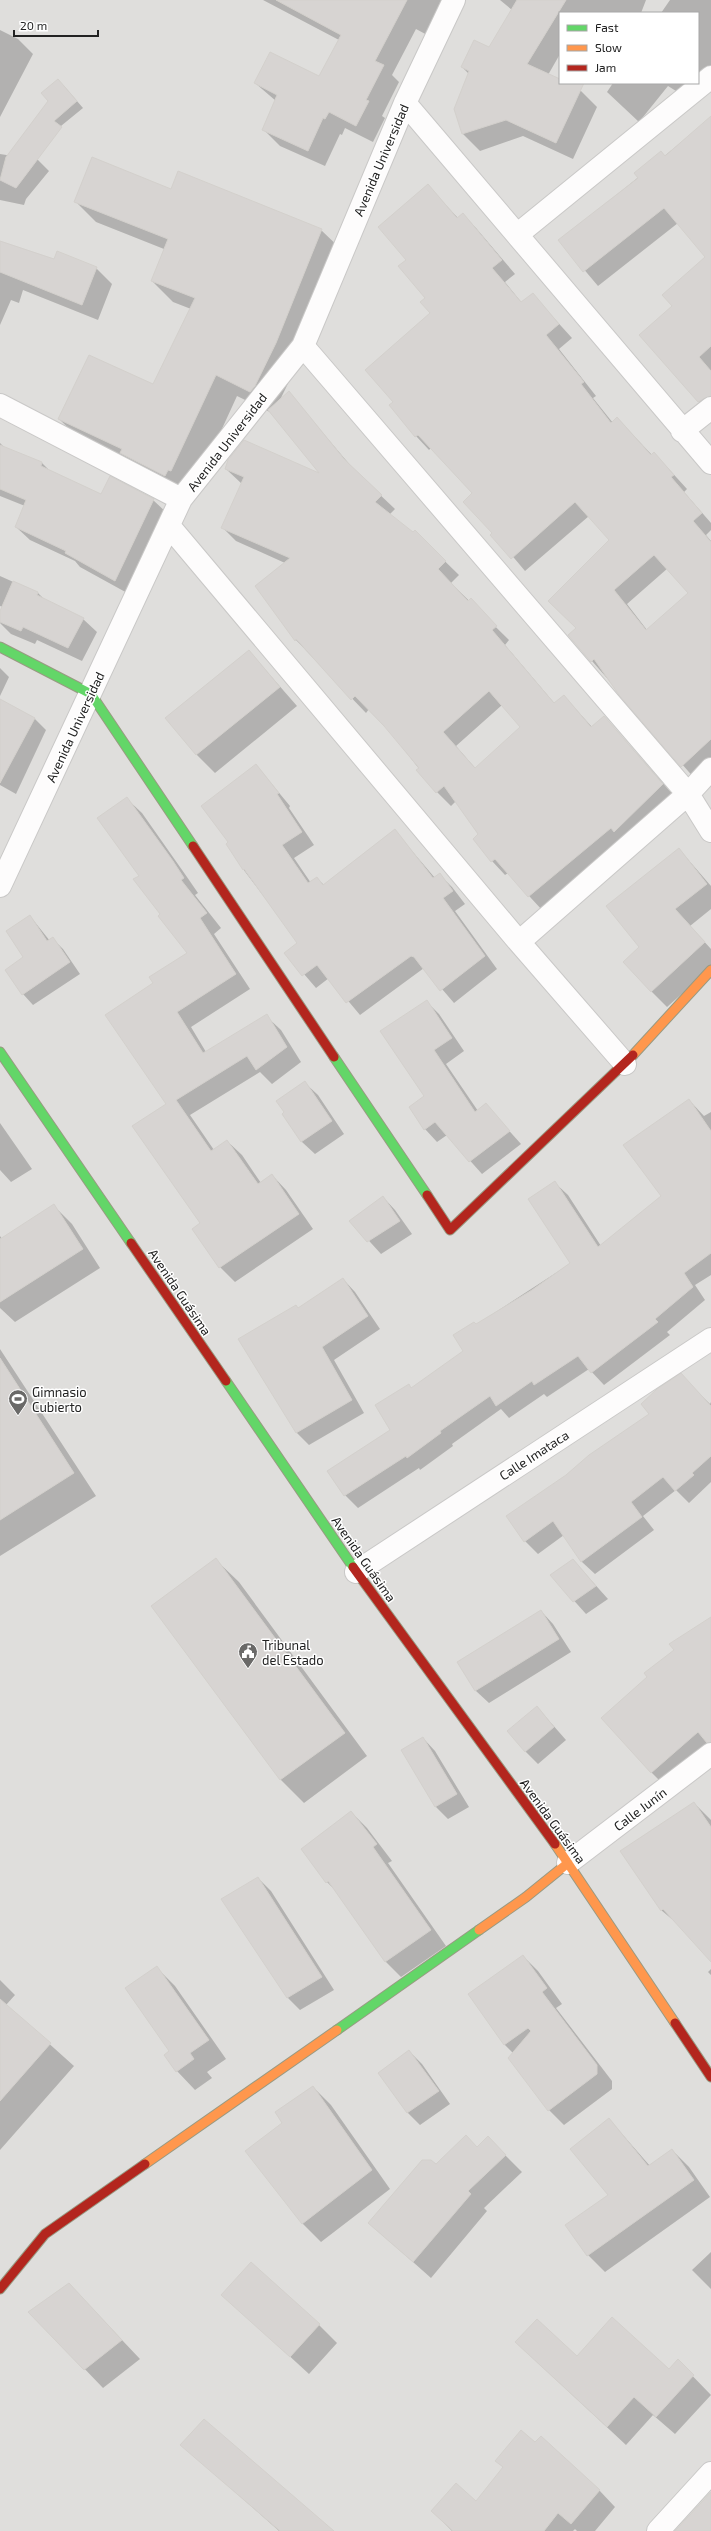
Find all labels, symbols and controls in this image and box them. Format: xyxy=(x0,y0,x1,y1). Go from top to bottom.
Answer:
scale bar xyxy=(14,12,98,38)
legend xyxy=(559,12,699,84)
text: 20 m xyxy=(20,18,47,32)
text: Fast xyxy=(595,20,619,34)
text: Slow xyxy=(595,40,622,54)
text: Jam xyxy=(595,60,616,74)
street label: Avenida Universidad xyxy=(350,102,412,218)
street label: Avenida Universidad xyxy=(184,390,270,494)
street label: Avenida Universidad xyxy=(42,669,108,785)
street label: Avenida Guásima xyxy=(145,1246,215,1338)
place label: Gimnasio Cubierto xyxy=(32,1384,87,1415)
sports icon: Gimnasio Cubierto xyxy=(7,1388,29,1416)
street label: Calle Imataca xyxy=(496,1427,572,1483)
street label: Avenida Guásima xyxy=(328,1513,400,1605)
place label: Tribunal del Estado xyxy=(262,1637,324,1668)
public building icon: Tribunal del Estado xyxy=(237,1641,259,1669)
street label: Avenida Guásima xyxy=(517,1775,589,1867)
street label: Calle Junín xyxy=(610,1784,670,1834)

